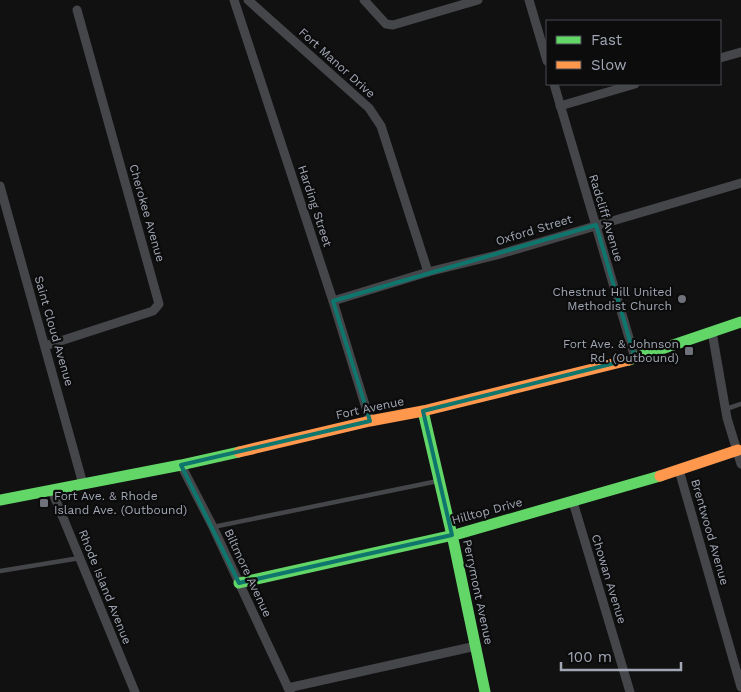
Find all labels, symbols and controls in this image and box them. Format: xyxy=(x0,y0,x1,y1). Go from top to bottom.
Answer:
legend xyxy=(546,20,721,85)
street label: Fort Manor Drive xyxy=(296,25,378,101)
text: Fast xyxy=(591,31,623,49)
text: Slow xyxy=(591,56,627,74)
street label: Cherokee Avenue xyxy=(126,163,168,264)
street label: Harding Street xyxy=(295,163,335,249)
street label: Radcliff Avenue xyxy=(586,172,626,264)
street label: Oxford Street xyxy=(494,212,574,248)
street label: Saint Cloud Avenue xyxy=(32,274,76,388)
place label: Chestnut Hill United Methodist Church xyxy=(553,285,672,313)
marker: Chestnut Hill United Methodist Church xyxy=(676,293,688,305)
place label: Fort Ave. & Johnson Rd. (Outbound) xyxy=(563,337,679,365)
marker: Fort Ave. & Johnson Rd. (Outbound) xyxy=(683,345,695,357)
street label: Fort Avenue xyxy=(335,394,406,422)
street label: Brentwood Avenue xyxy=(688,477,732,587)
place label: Fort Ave. & Rhode Island Ave. (Outbound) xyxy=(54,489,187,517)
street label: Hilltop Drive xyxy=(450,495,524,527)
marker: Fort Ave. & Rhode Island Ave. (Outbound) xyxy=(38,497,50,509)
street label: Biltmore Avenue xyxy=(221,527,275,619)
street label: Rhode Island Avenue xyxy=(76,528,134,646)
street label: Chowan Avenue xyxy=(589,533,629,626)
street label: Perrymont Avenue xyxy=(460,538,496,646)
scale bar xyxy=(561,640,681,672)
text: 100 m xyxy=(568,648,612,666)

